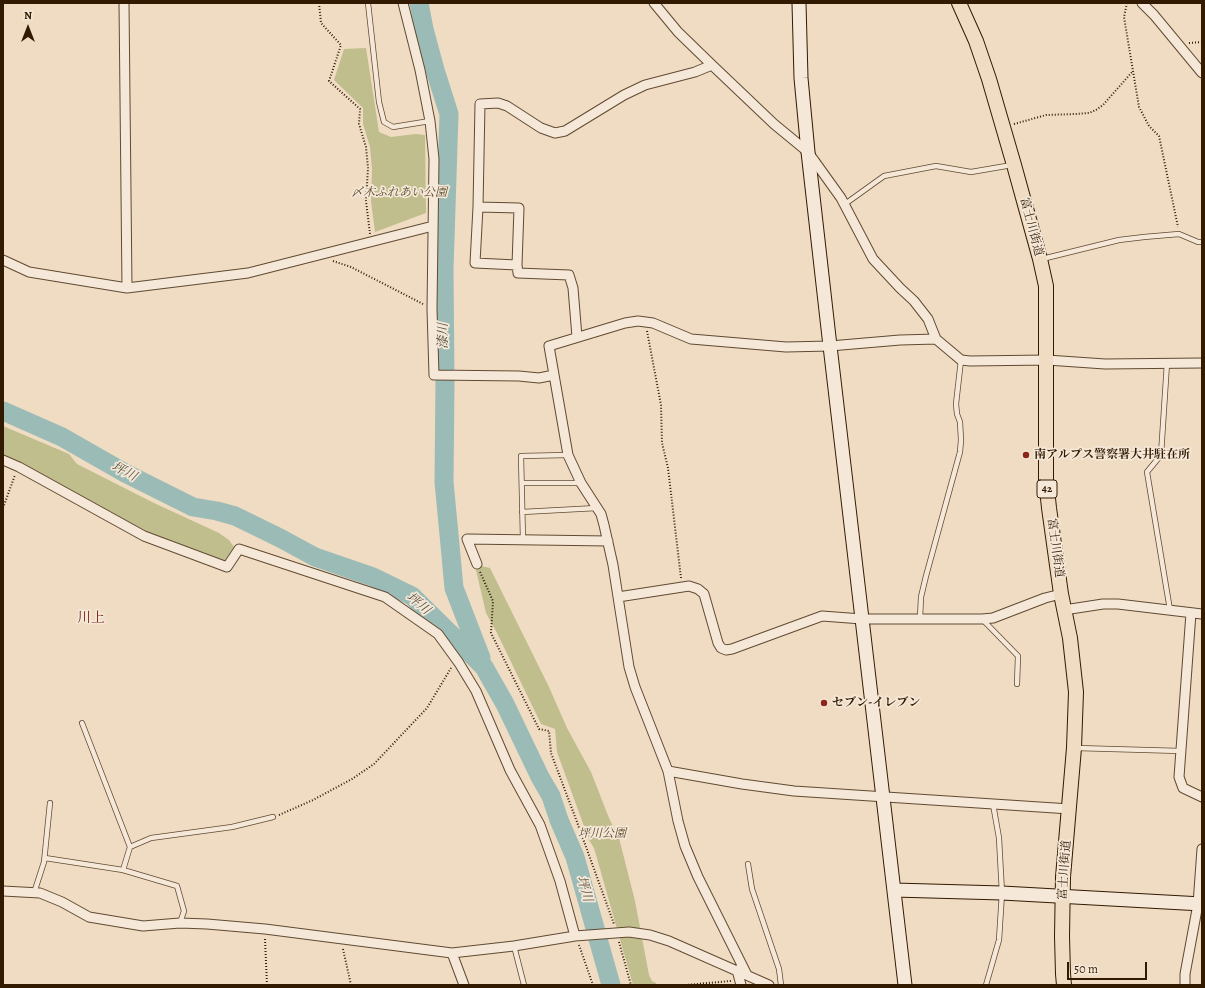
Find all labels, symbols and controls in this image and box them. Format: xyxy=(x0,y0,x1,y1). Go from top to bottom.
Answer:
north arrow xyxy=(8,8,48,48)
text: N xyxy=(24,8,32,23)
park label: 〆木ふれあい公園 xyxy=(351,186,447,200)
street label: 富士川街道 xyxy=(1016,196,1046,258)
water label: 漆川 xyxy=(436,323,452,349)
place label: 南アルプス警察署大井駐在所 xyxy=(1034,448,1190,462)
marker: 南アルプス警察署大井駐在所 xyxy=(1021,450,1031,460)
water label: 坪川 xyxy=(109,459,139,485)
road number: 42 xyxy=(1037,480,1057,498)
street label: 富士川街道 xyxy=(1044,517,1066,579)
water label: 坪川 xyxy=(403,590,433,618)
district label: 川上 xyxy=(77,611,105,627)
place label: セブン-イレブン xyxy=(832,696,920,710)
marker: セブン-イレブン xyxy=(819,698,829,708)
park label: 坪川公園 xyxy=(578,827,626,841)
street label: 富士川街道 xyxy=(1056,840,1074,900)
water label: 坪川 xyxy=(573,874,595,904)
scale bar xyxy=(1069,954,1149,980)
text: 50 m xyxy=(1074,961,1098,977)

